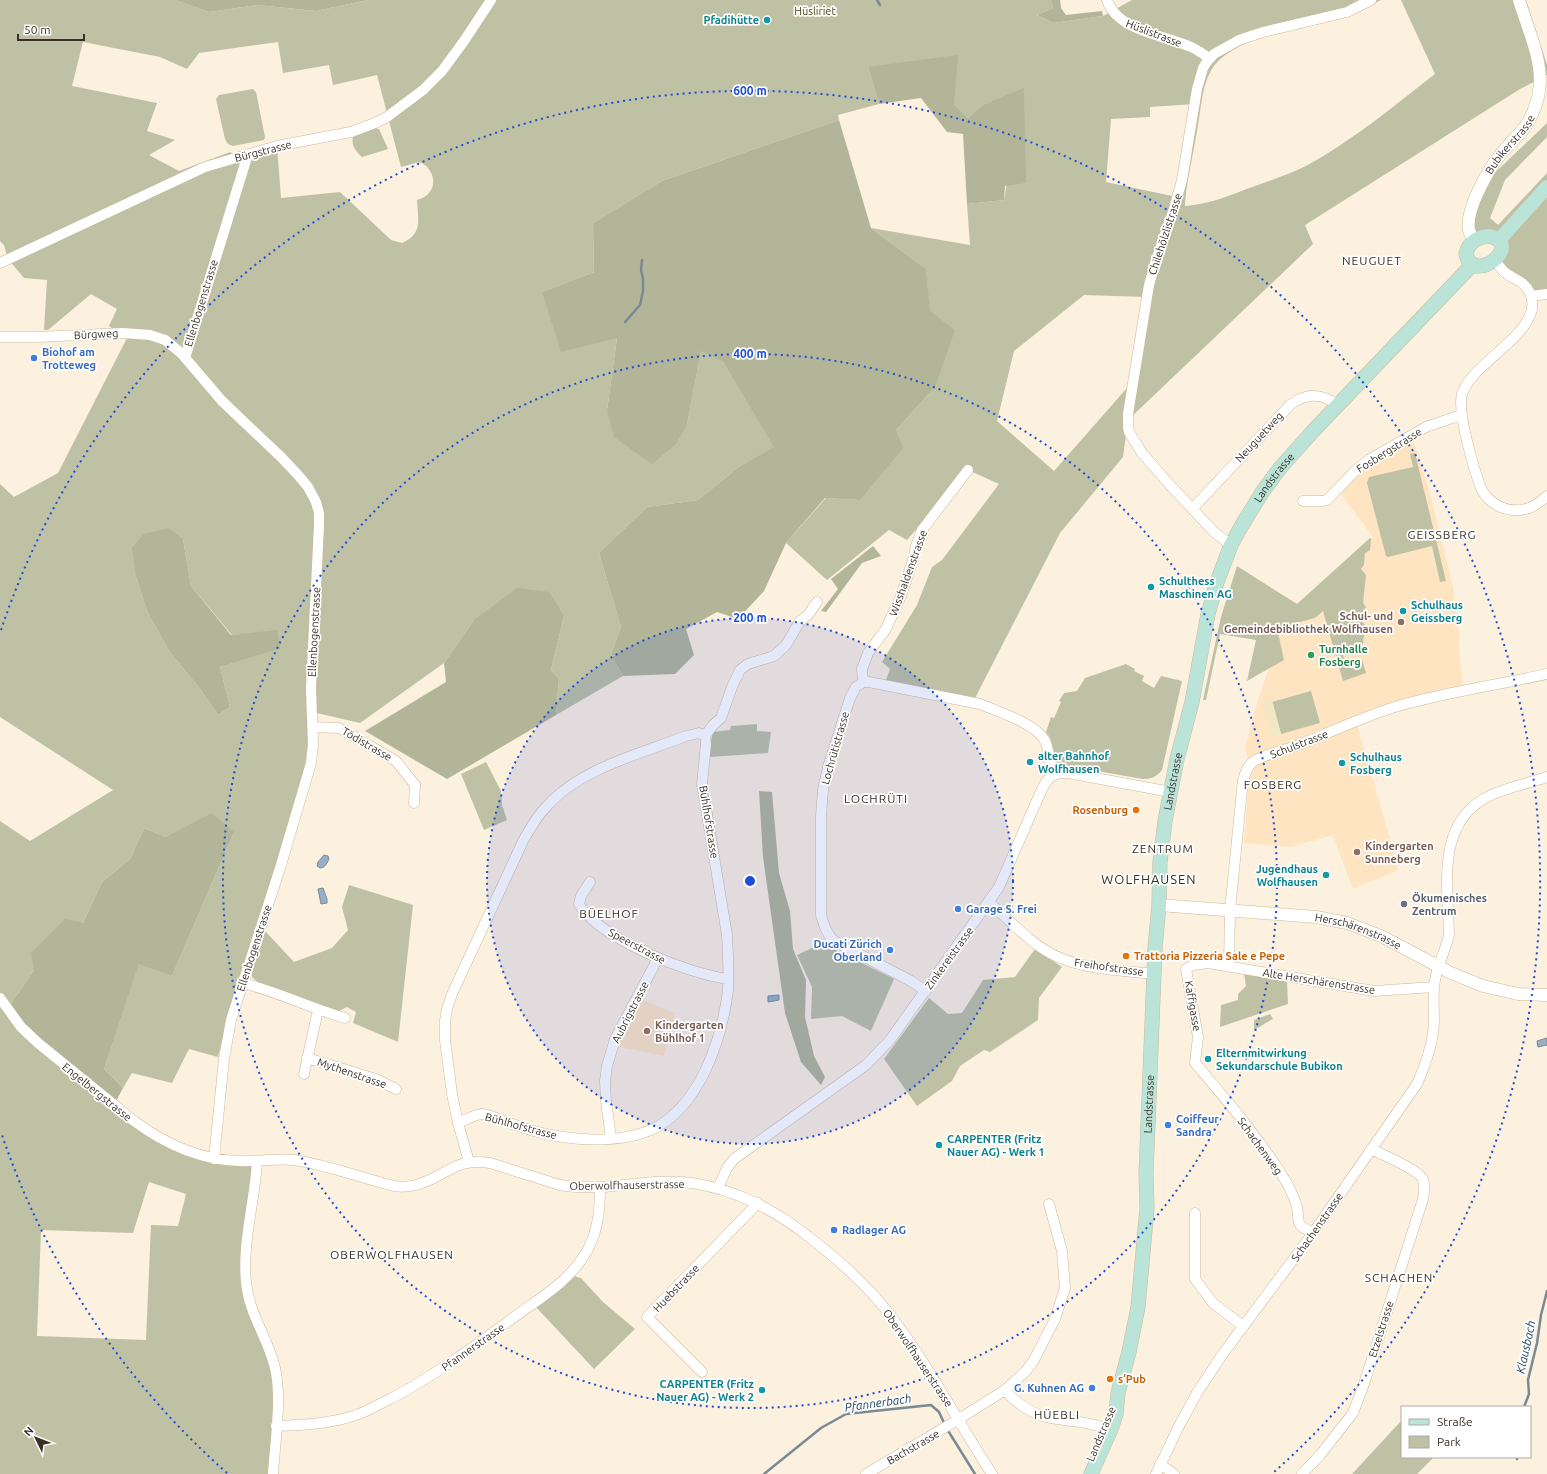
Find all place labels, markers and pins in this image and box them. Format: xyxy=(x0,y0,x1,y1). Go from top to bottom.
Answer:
place label: Pfadihütte xyxy=(703,14,759,26)
marker: Pfadihütte xyxy=(762,15,772,25)
place label: Biohof am Trotteweg xyxy=(42,346,96,371)
marker: Biohof am Trotteweg xyxy=(29,353,39,363)
place label: Schulthess Maschinen AG xyxy=(1159,575,1232,600)
marker: Schulthess Maschinen AG xyxy=(1146,582,1156,592)
place label: Schulhaus Geissberg xyxy=(1411,599,1463,624)
marker: Schulhaus Geissberg xyxy=(1398,606,1408,616)
place label: Schul- und Gemeindebibliothek Wolfhausen xyxy=(1224,610,1393,635)
marker: Schul- und Gemeindebibliothek Wolfhausen xyxy=(1396,617,1406,627)
place label: Turnhalle Fosberg xyxy=(1319,643,1368,668)
marker: Turnhalle Fosberg xyxy=(1306,650,1316,660)
place label: alter Bahnhof Wolfhausen xyxy=(1038,750,1110,775)
place label: Schulhaus Fosberg xyxy=(1350,751,1402,776)
marker: alter Bahnhof Wolfhausen xyxy=(1025,757,1035,767)
marker: Schulhaus Fosberg xyxy=(1337,758,1347,768)
place label: Rosenburg xyxy=(1072,804,1128,816)
marker: Rosenburg xyxy=(1131,805,1141,815)
place label: Kindergarten Sunneberg xyxy=(1365,840,1434,865)
marker: Kindergarten Sunneberg xyxy=(1352,847,1362,857)
place label: Jugendhaus Wolfhausen xyxy=(1256,863,1318,888)
marker: Jugendhaus Wolfhausen xyxy=(1321,870,1331,880)
centre of rings xyxy=(743,874,757,888)
place label: Ökumenisches Zentrum xyxy=(1412,892,1487,917)
marker: Ökumenisches Zentrum xyxy=(1399,899,1409,909)
place label: Garage S. Frei xyxy=(966,903,1037,915)
marker: Garage S. Frei xyxy=(953,904,963,914)
place label: Ducati Zürich Oberland xyxy=(814,938,882,963)
marker: Ducati Zürich Oberland xyxy=(885,945,895,955)
place label: Trattoria Pizzeria Sale e Pepe xyxy=(1134,950,1285,962)
marker: Trattoria Pizzeria Sale e Pepe xyxy=(1121,951,1131,961)
place label: Kindergarten Bühlhof 1 xyxy=(655,1019,724,1044)
marker: Kindergarten Bühlhof 1 xyxy=(642,1026,652,1036)
place label: Elternmitwirkung Sekundarschule Bubikon xyxy=(1216,1047,1343,1072)
marker: Elternmitwirkung Sekundarschule Bubikon xyxy=(1203,1054,1213,1064)
place label: Coiffeur Sandra xyxy=(1176,1113,1219,1138)
marker: Coiffeur Sandra xyxy=(1163,1120,1173,1130)
place label: CARPENTER (Fritz Nauer AG) - Werk 1 xyxy=(947,1133,1045,1159)
marker: CARPENTER (Fritz Nauer AG) - Werk 1 xyxy=(934,1140,944,1150)
place label: Radlager AG xyxy=(842,1224,906,1236)
marker: Radlager AG xyxy=(829,1225,839,1235)
place label: s‘Pub xyxy=(1118,1373,1146,1385)
marker: s‘Pub xyxy=(1105,1374,1115,1384)
place label: CARPENTER (Fritz Nauer AG) - Werk 2 xyxy=(656,1378,755,1404)
place label: G. Kuhnen AG xyxy=(1014,1382,1084,1394)
marker: G. Kuhnen AG xyxy=(1087,1383,1097,1393)
marker: CARPENTER (Fritz Nauer AG) - Werk 2 xyxy=(757,1385,767,1395)

